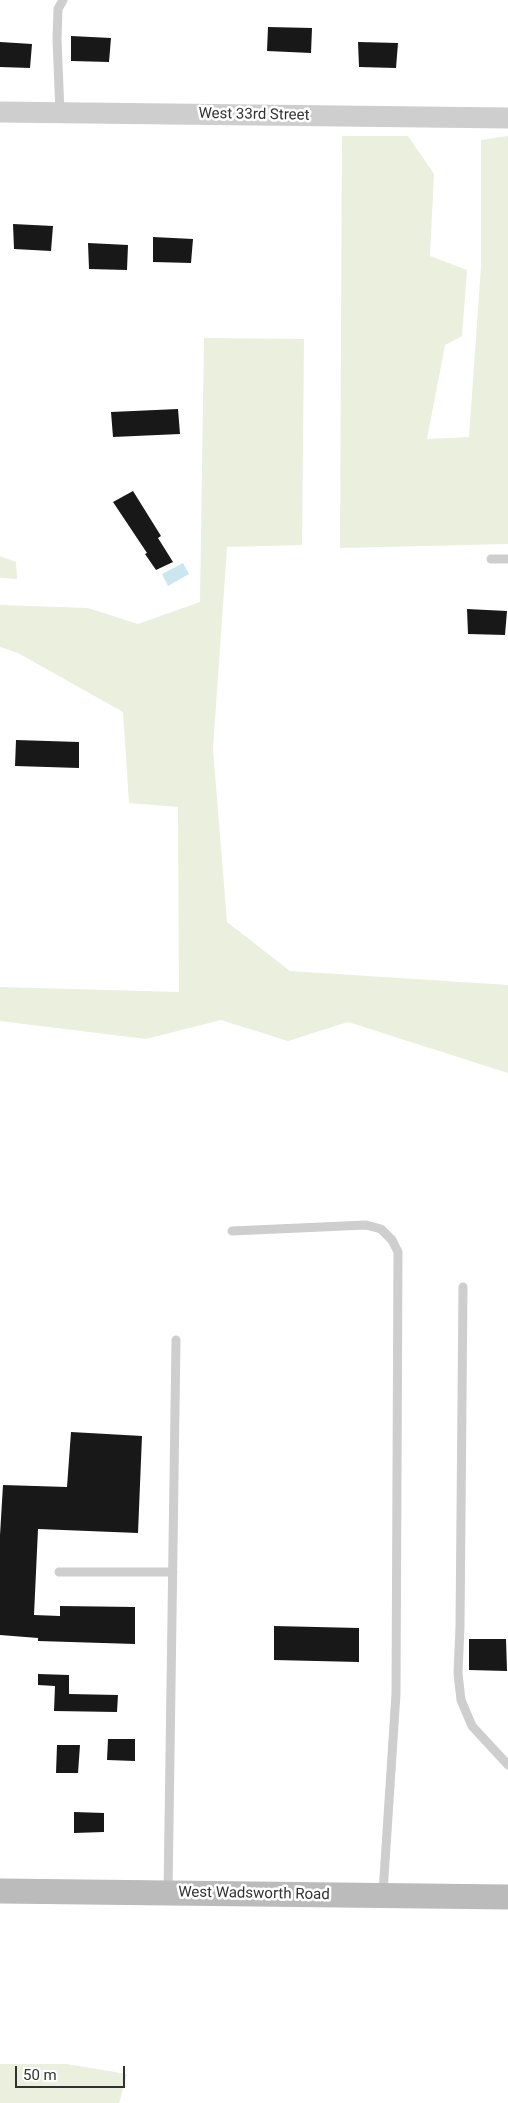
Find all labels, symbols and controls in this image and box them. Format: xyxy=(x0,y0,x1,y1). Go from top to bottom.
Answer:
street label: West 33rd Street xyxy=(198,105,310,125)
street label: West Wadsworth Road xyxy=(178,1884,330,1904)
scale bar xyxy=(18,2056,128,2088)
text: 50 m xyxy=(23,2066,57,2084)

